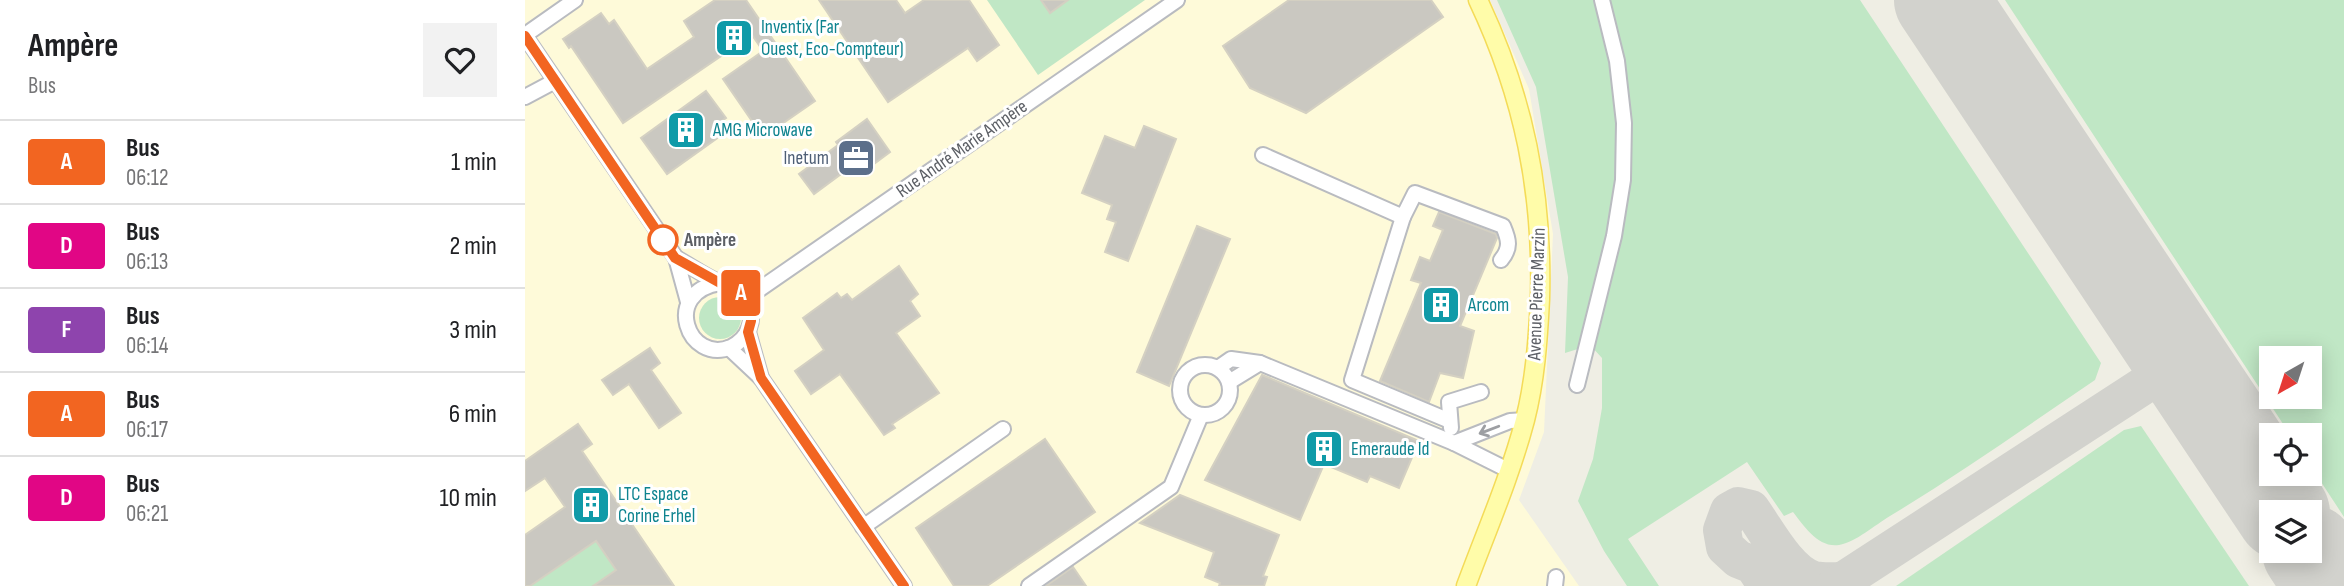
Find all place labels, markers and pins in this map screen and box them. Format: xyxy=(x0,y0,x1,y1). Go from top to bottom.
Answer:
place label: Inventix (Far Ouest, Eco-Compteur) xyxy=(761,16,904,61)
building icon: Inventix (Far Ouest, Eco-Compteur) xyxy=(713,17,755,59)
building icon: AMG Microwave xyxy=(665,109,707,151)
place label: AMG Microwave xyxy=(712,119,813,142)
office icon: Inetum xyxy=(835,137,877,179)
place label: Inetum xyxy=(784,147,829,170)
marker: Ampère xyxy=(648,225,678,255)
place label: Ampère xyxy=(683,229,736,252)
building icon: Arcom xyxy=(1420,284,1462,326)
place label: Arcom xyxy=(1467,294,1509,317)
building icon: Emeraude Id xyxy=(1303,428,1345,470)
place label: Emeraude Id xyxy=(1351,438,1429,461)
place label: LTC Espace Corine Erhel xyxy=(618,483,695,528)
building icon: LTC Espace Corine Erhel xyxy=(570,484,612,526)

